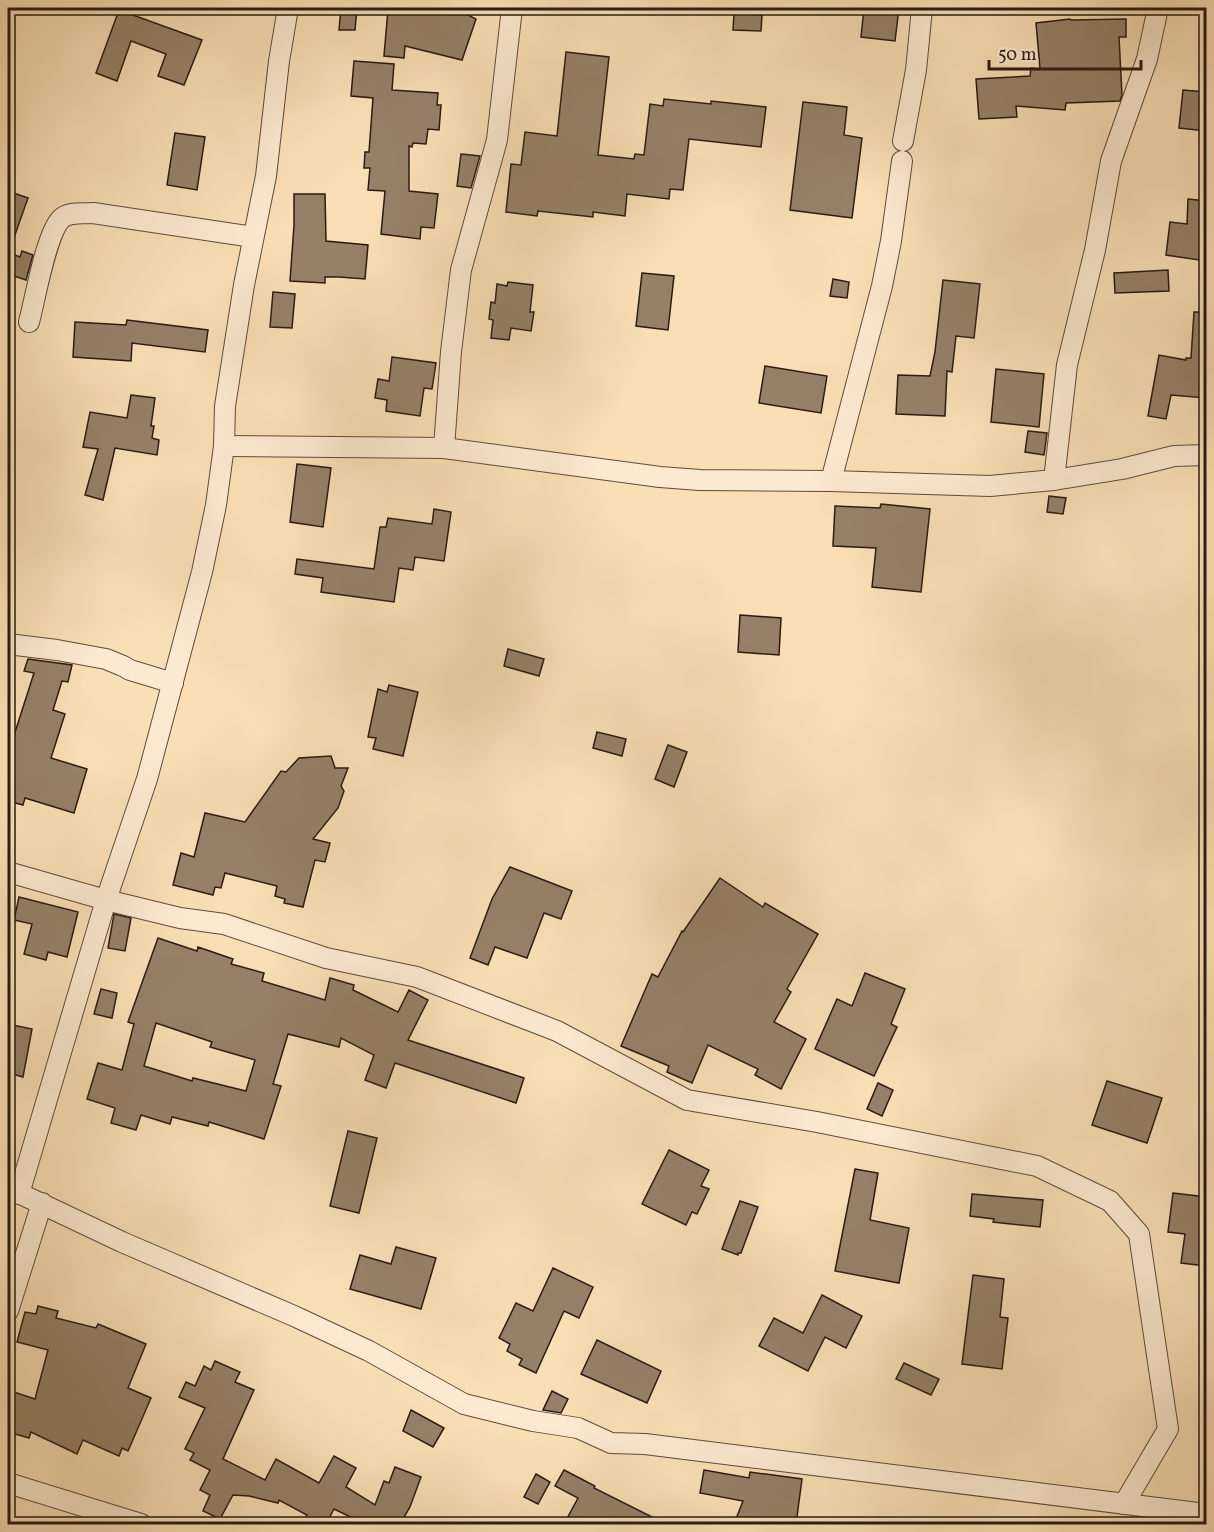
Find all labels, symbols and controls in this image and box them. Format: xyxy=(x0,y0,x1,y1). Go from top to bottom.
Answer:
scale bar xyxy=(989,33,1140,71)
text: 50 m xyxy=(998,43,1037,68)

